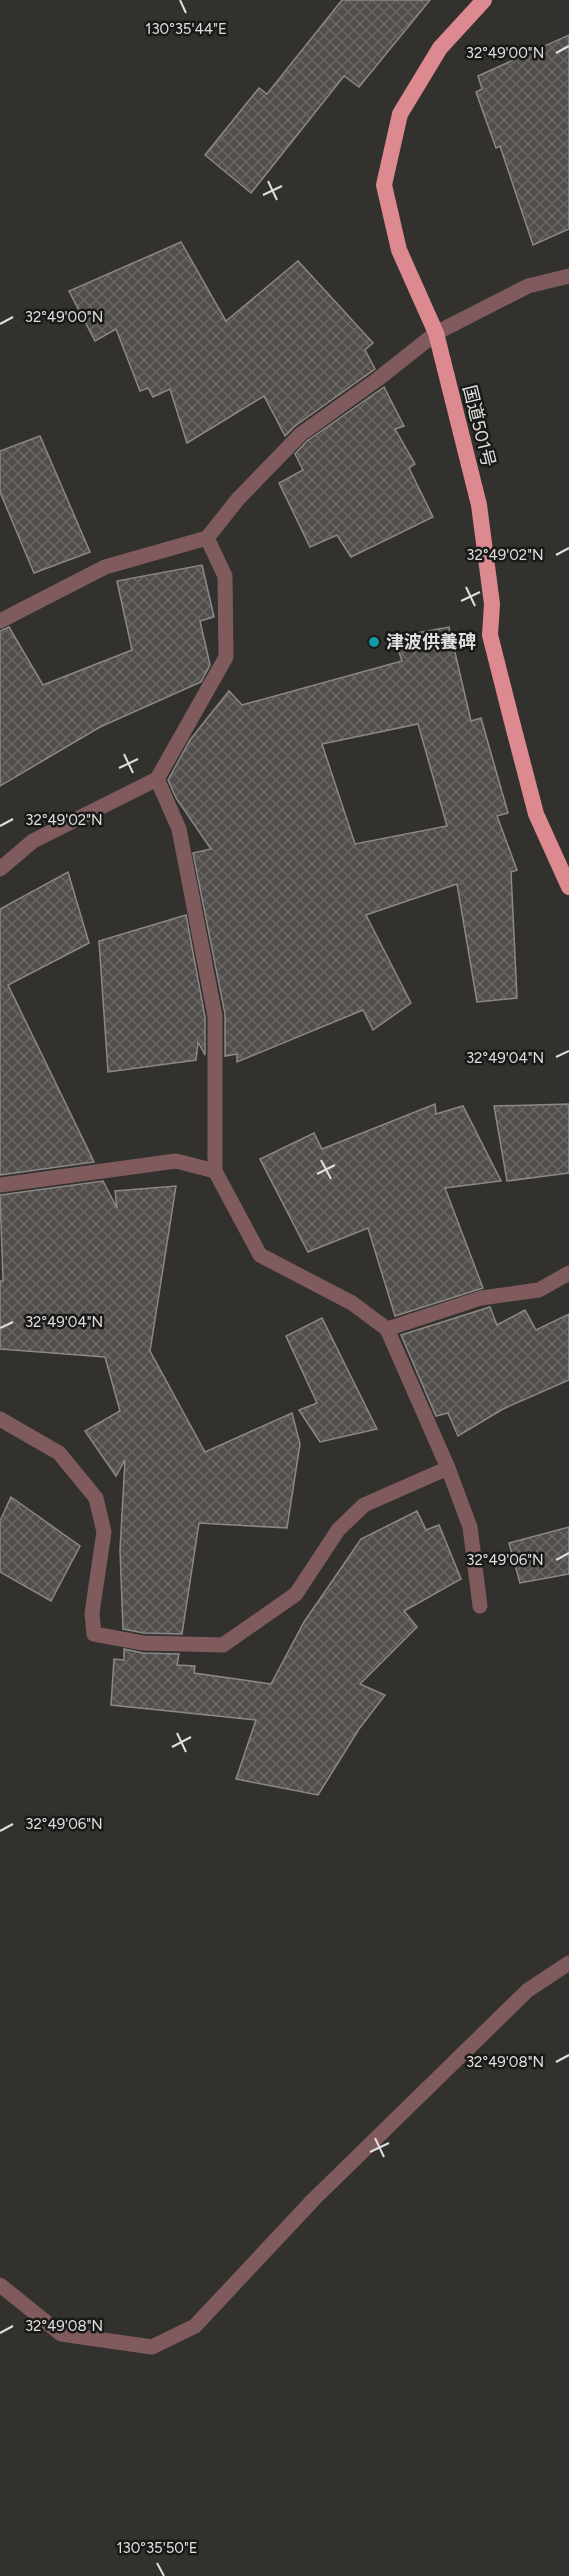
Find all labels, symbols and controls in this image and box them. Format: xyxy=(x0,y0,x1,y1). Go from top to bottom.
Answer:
text: 130°35'44"E xyxy=(145,20,227,38)
text: 32°49'00"N xyxy=(466,44,544,62)
text: 32°49'00"N xyxy=(25,308,103,326)
street label: 国道501号 xyxy=(458,383,500,469)
text: 32°49'02"N xyxy=(466,546,544,564)
place label: 津波供養碑 xyxy=(386,631,476,653)
marker: 津波供養碑 xyxy=(367,635,381,649)
text: 32°49'02"N xyxy=(25,811,103,829)
text: 32°49'04"N xyxy=(466,1049,544,1067)
text: 32°49'04"N xyxy=(25,1313,103,1331)
text: 32°49'06"N xyxy=(466,1551,544,1569)
text: 32°49'06"N xyxy=(25,1815,103,1833)
text: 32°49'08"N xyxy=(466,2053,544,2071)
text: 32°49'08"N xyxy=(25,2317,103,2335)
text: 130°35'50"E xyxy=(116,2539,198,2557)

